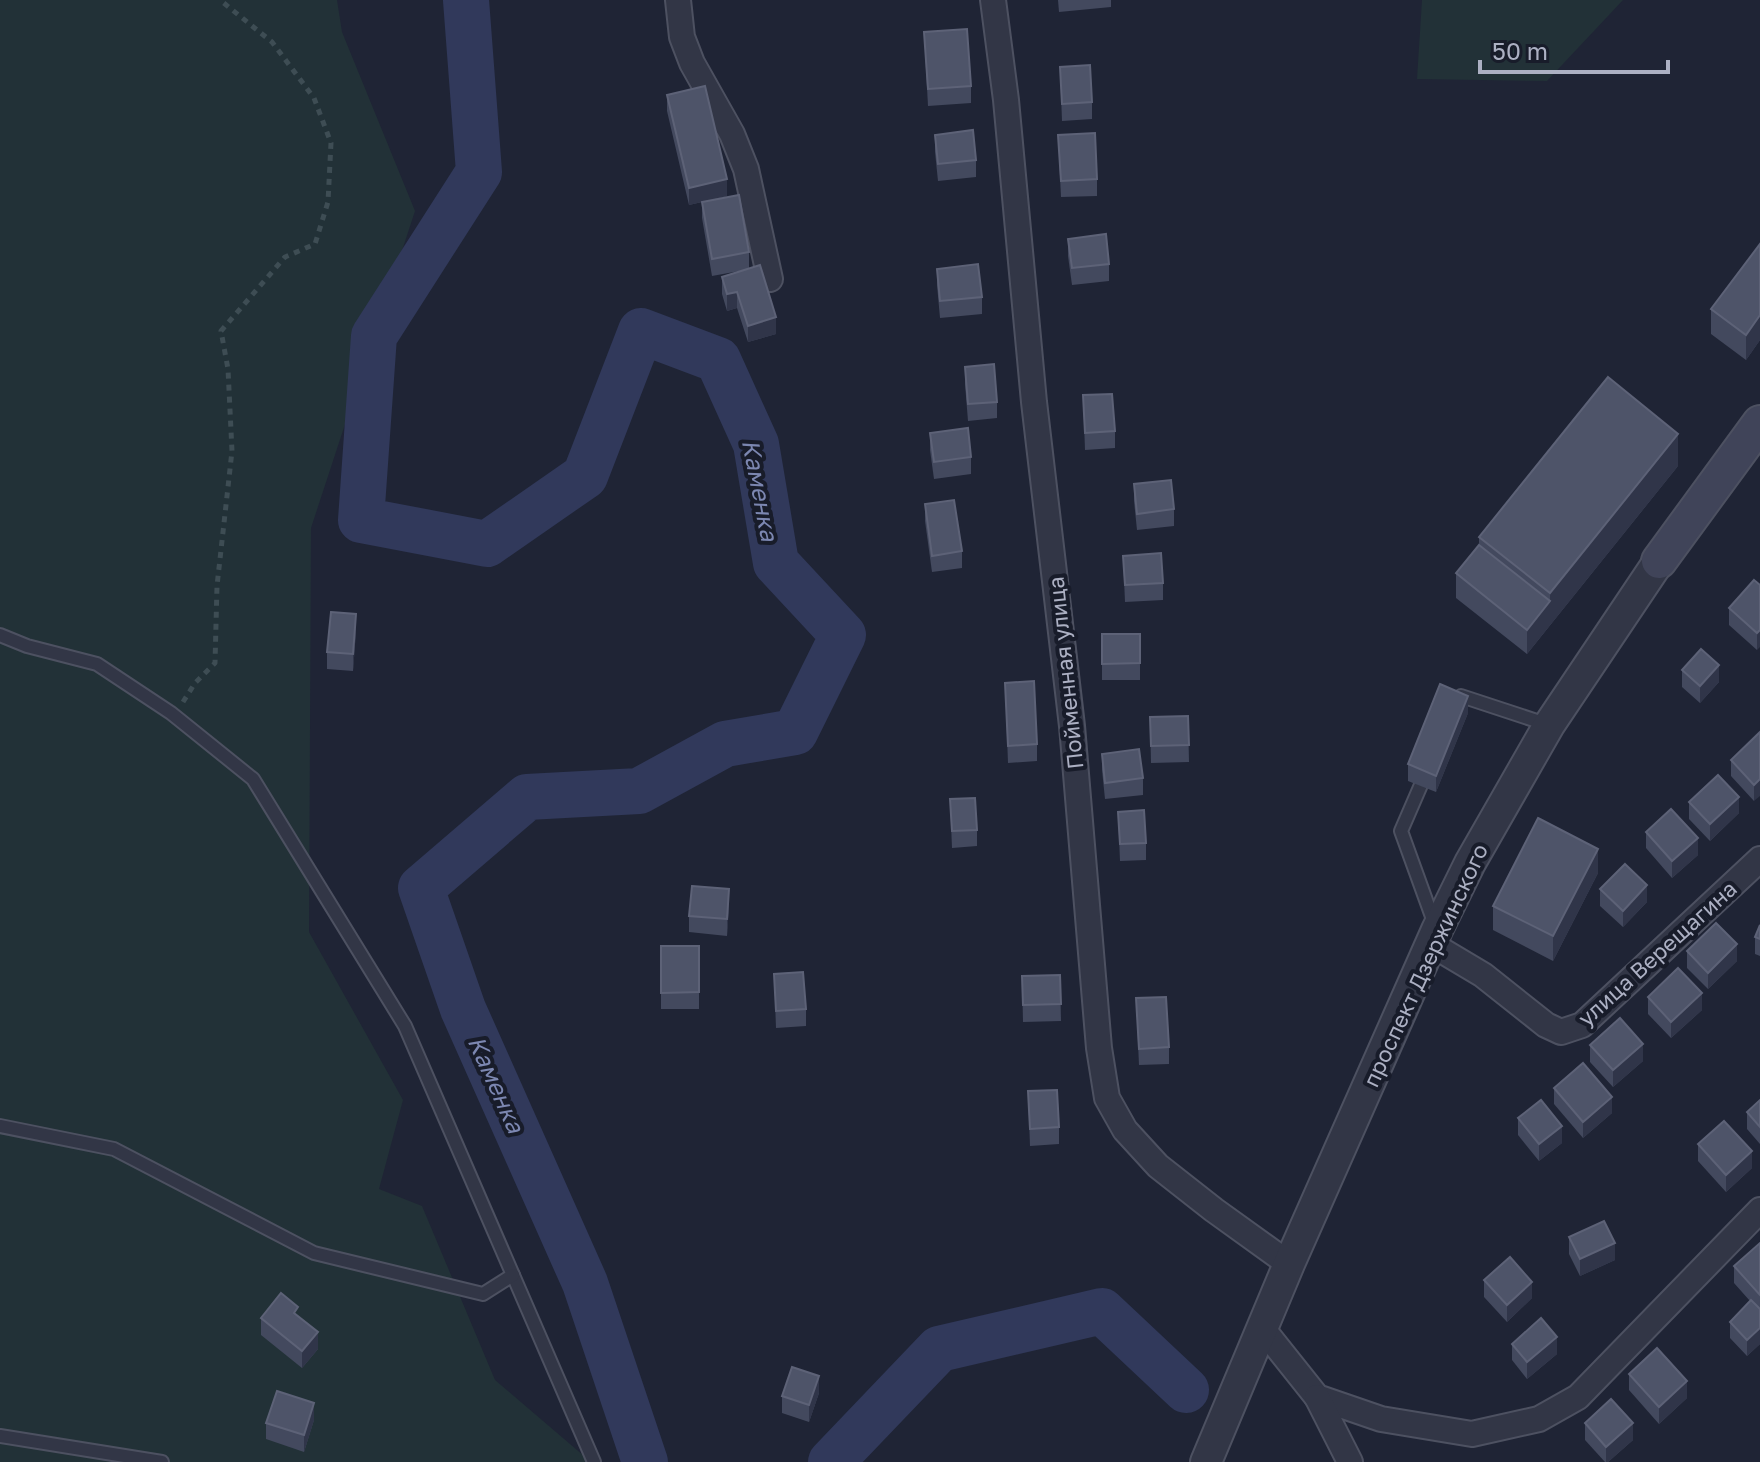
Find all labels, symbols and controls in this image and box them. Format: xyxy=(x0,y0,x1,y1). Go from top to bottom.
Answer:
scale bar xyxy=(1480,24,1668,74)
text: 50 m xyxy=(1492,36,1548,65)
water label: Каменка xyxy=(737,437,785,545)
street label: Пойменная улица xyxy=(1041,575,1089,771)
street label: проспект Дзержинского xyxy=(1357,839,1493,1091)
street label: улица Верещагина xyxy=(1572,875,1742,1031)
water label: Каменка xyxy=(463,1031,532,1138)

